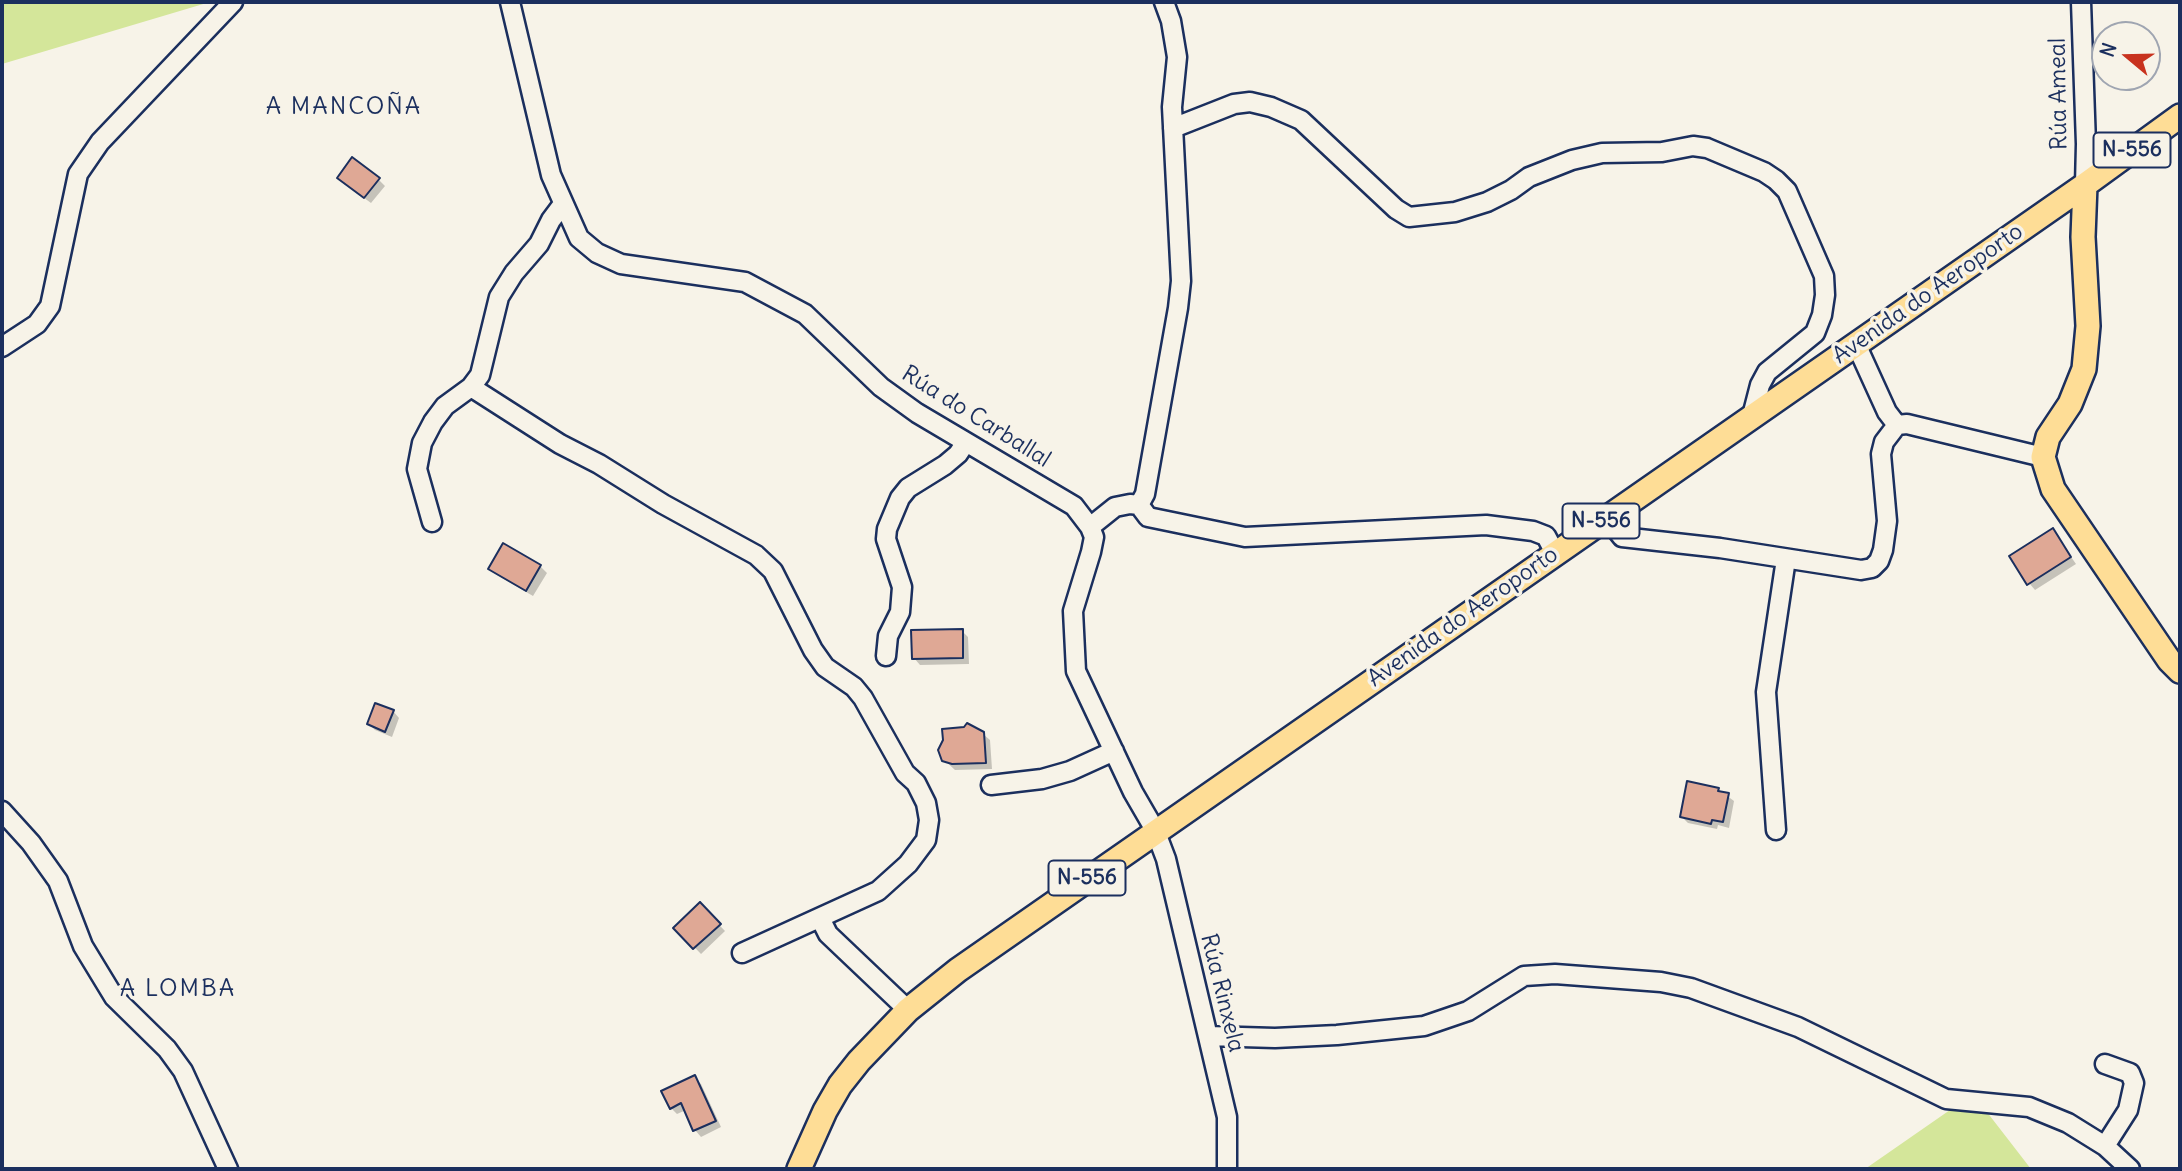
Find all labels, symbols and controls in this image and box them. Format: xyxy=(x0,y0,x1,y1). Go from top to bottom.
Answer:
north arrow xyxy=(2091,21,2161,91)
street label: Rúa Ameal xyxy=(2044,38,2074,150)
text: N xyxy=(2095,40,2122,60)
district label: A MANCOÑA xyxy=(267,93,421,121)
road number: N-556 xyxy=(2094,132,2170,168)
street label: Avenida do Aeroporto xyxy=(1827,218,2029,370)
street label: Rúa do Carballal xyxy=(896,360,1056,474)
road number: N-556 xyxy=(1562,504,1640,538)
street label: Avenida do Aeroporto xyxy=(1362,541,1564,693)
road number: N-556 xyxy=(1048,860,1126,896)
street label: Rúa Rinxela xyxy=(1194,931,1250,1055)
district label: A LOMBA xyxy=(121,975,235,1003)

